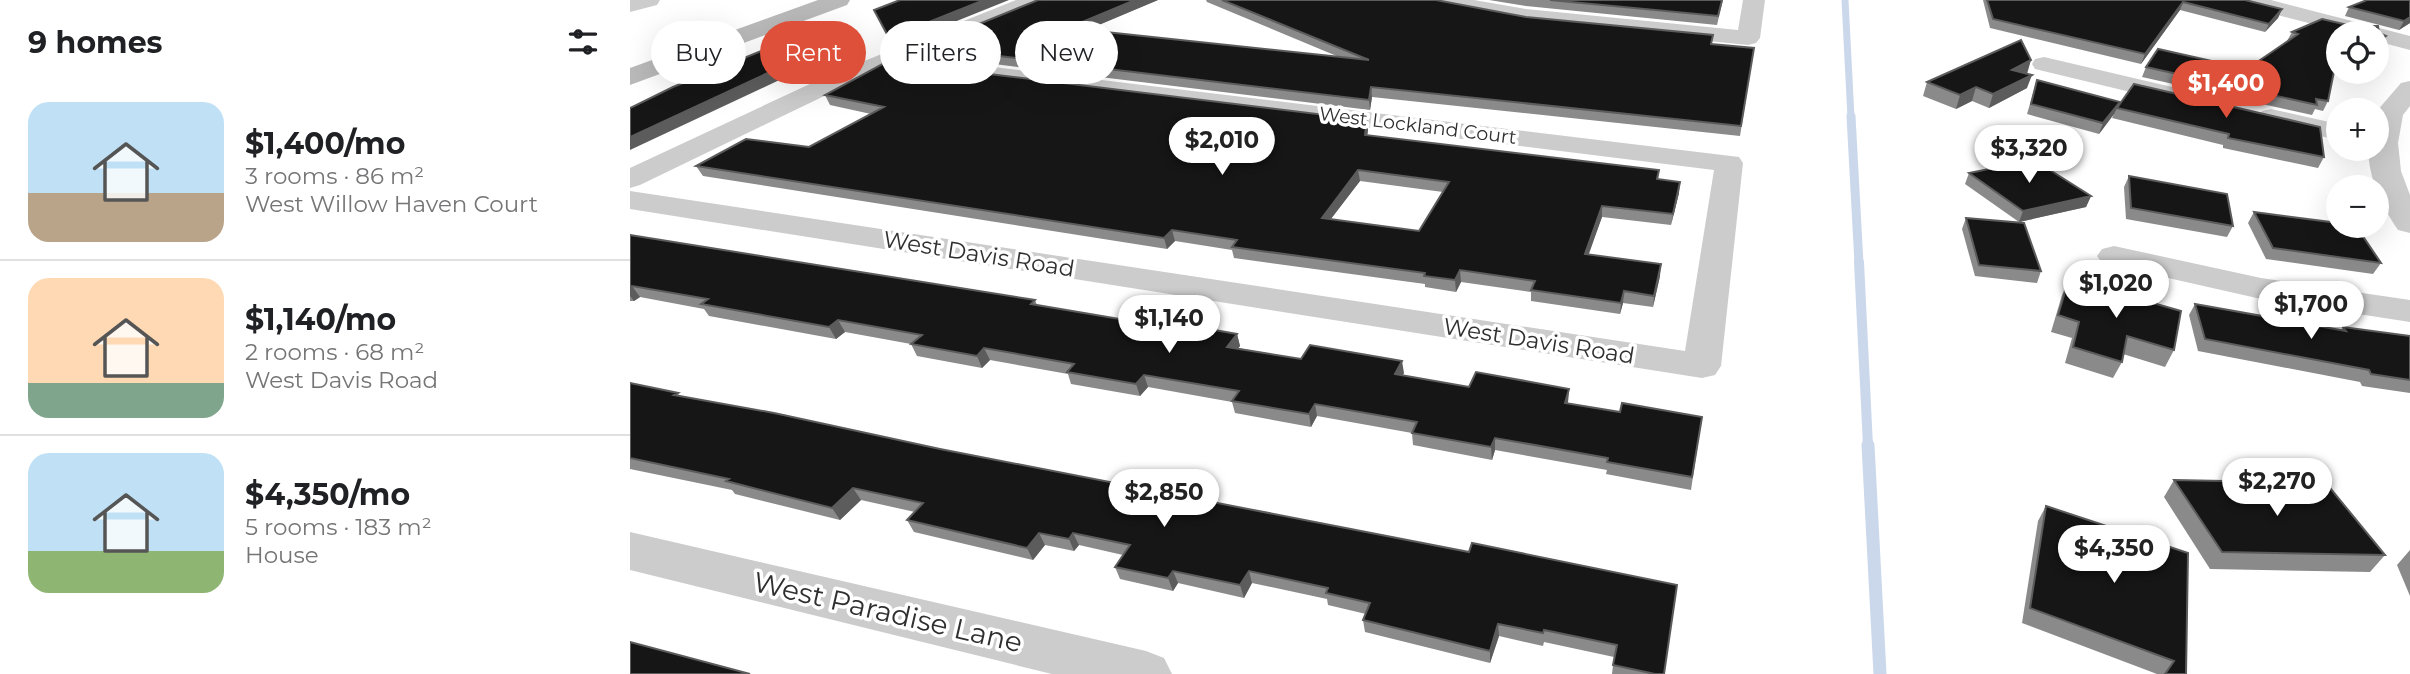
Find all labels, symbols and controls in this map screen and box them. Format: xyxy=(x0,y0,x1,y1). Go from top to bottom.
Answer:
chip: Buy xyxy=(651,21,746,84)
chip: Rent xyxy=(760,21,866,84)
chip: Filters xyxy=(880,21,1001,84)
chip: New xyxy=(1015,21,1118,84)
map controls xyxy=(2326,21,2389,238)
button: locate xyxy=(2326,21,2389,84)
icon: filters xyxy=(564,23,602,61)
text: 9 homes xyxy=(28,24,163,61)
pin: $1,400 xyxy=(2169,60,2283,120)
text: $1,400 xyxy=(2188,69,2264,97)
button: + xyxy=(2326,98,2389,161)
street label: West Lockland Court xyxy=(1318,102,1518,149)
pin: $2,010 xyxy=(1165,118,1279,177)
text: $1,400/mo xyxy=(245,125,405,162)
pin: $3,320 xyxy=(1972,125,2086,185)
text: $2,010 xyxy=(1185,126,1259,154)
icon: home xyxy=(84,130,168,214)
text: $3,320 xyxy=(1990,134,2068,162)
text: 3 rooms · 86 m² xyxy=(245,162,424,190)
button: − xyxy=(2326,175,2389,238)
text: West Willow Haven Court xyxy=(245,190,538,218)
street label: West Davis Road xyxy=(881,225,1077,283)
pin: $1,020 xyxy=(2059,260,2173,320)
text: $1,020 xyxy=(2079,269,2153,297)
pin: $1,700 xyxy=(2254,282,2368,341)
text: $1,700 xyxy=(2274,290,2348,318)
pin: $1,140 xyxy=(1112,296,1226,355)
text: $1,140/mo xyxy=(245,301,396,338)
text: $1,140 xyxy=(1134,304,1204,332)
icon: home xyxy=(84,306,168,390)
street label: West Davis Road xyxy=(1441,312,1637,370)
text: 2 rooms · 68 m² xyxy=(245,338,424,366)
text: West Davis Road xyxy=(245,366,438,394)
pin: $2,270 xyxy=(2220,458,2334,518)
text: $2,270 xyxy=(2238,467,2316,495)
pin: $2,850 xyxy=(1107,470,1221,529)
text: $4,350/mo xyxy=(245,476,410,513)
text: $2,850 xyxy=(1124,478,1204,506)
icon: home xyxy=(84,481,168,565)
text: 5 rooms · 183 m² xyxy=(245,513,432,541)
pin: $4,350 xyxy=(2057,526,2171,585)
text: $4,350 xyxy=(2074,534,2154,562)
text: House xyxy=(245,541,319,569)
street label: West Paradise Lane xyxy=(750,565,1026,659)

